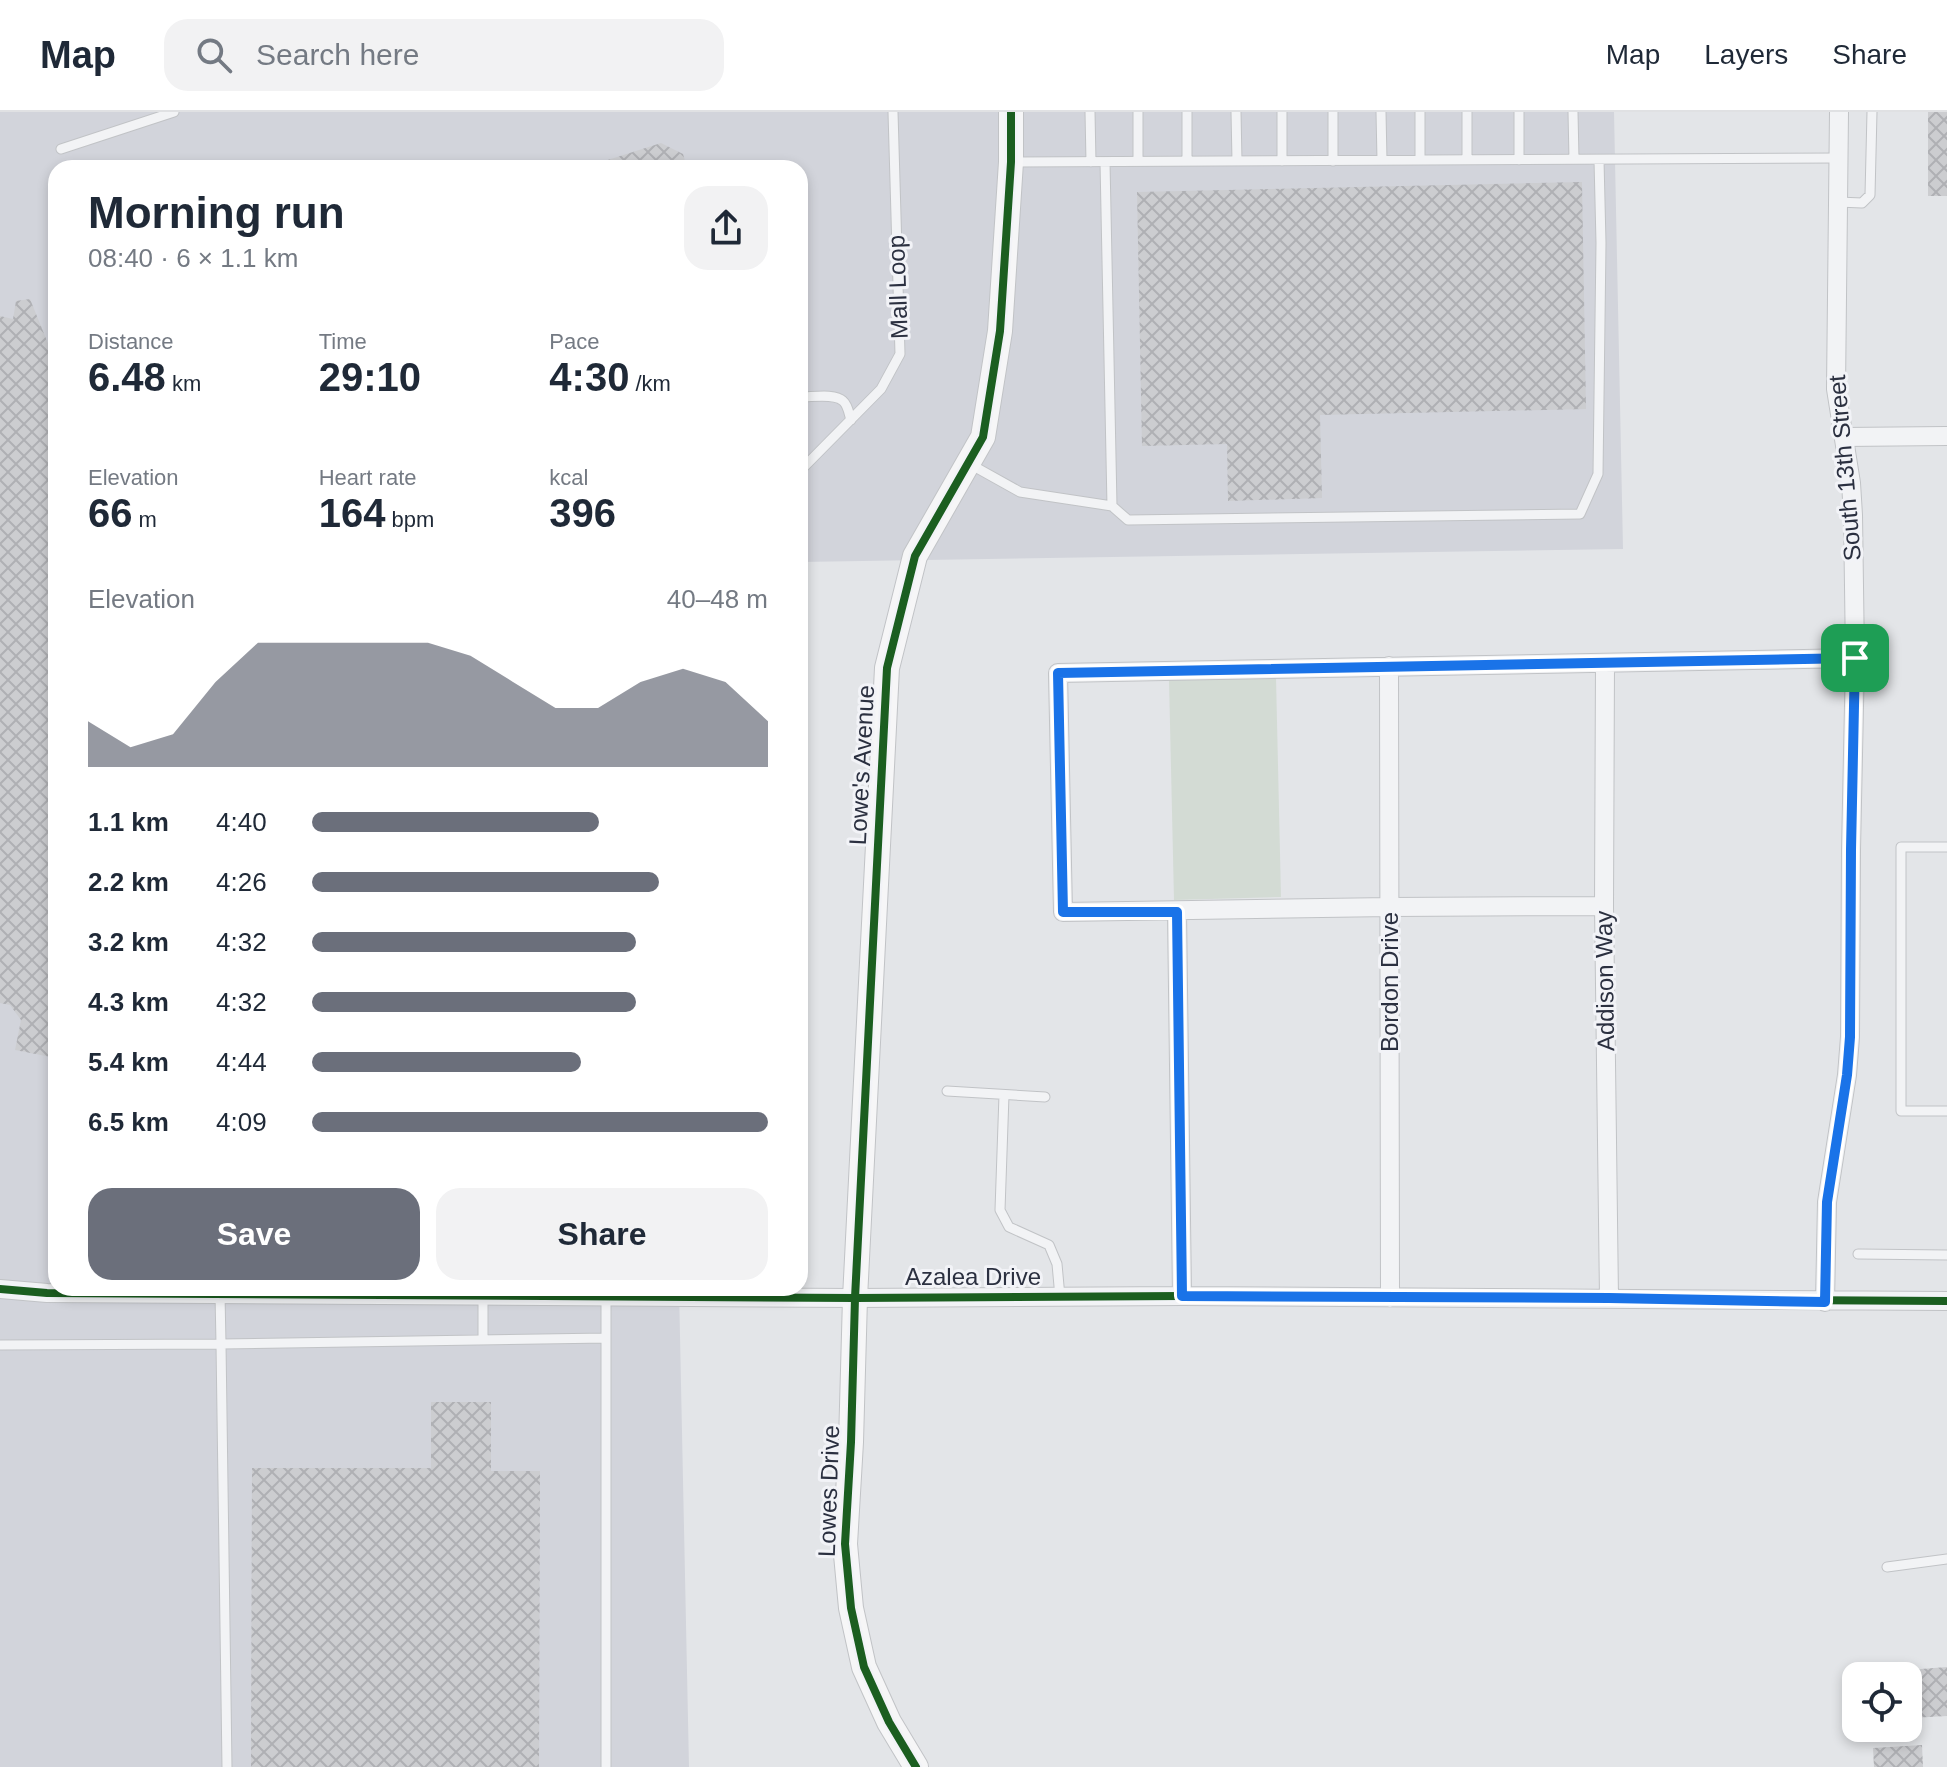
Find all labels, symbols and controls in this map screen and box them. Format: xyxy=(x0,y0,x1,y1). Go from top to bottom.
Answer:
search box xyxy=(164,19,724,91)
icon: search xyxy=(192,33,236,77)
text: Map xyxy=(40,34,116,76)
text: Search here xyxy=(256,38,419,71)
text: Map xyxy=(1606,39,1660,70)
text: Layers xyxy=(1704,39,1788,70)
text: Share xyxy=(1832,39,1907,70)
button: share xyxy=(684,186,768,270)
text: Morning run xyxy=(88,188,345,237)
street label: Mall Loop xyxy=(882,235,913,339)
text: 08:40 · 6 × 1.1 km xyxy=(88,243,298,273)
text: Distance xyxy=(88,329,174,354)
text: Time xyxy=(319,329,367,354)
text: Pace xyxy=(549,329,599,354)
text: 6.48 xyxy=(88,355,166,399)
text: 29:10 xyxy=(319,355,421,399)
text: 4:30 xyxy=(549,355,629,399)
text: km xyxy=(166,371,201,396)
text: /km xyxy=(629,371,671,396)
street label: South 13th Street xyxy=(1823,373,1866,562)
text: Elevation xyxy=(88,465,179,490)
text: Heart rate xyxy=(319,465,416,490)
text: kcal xyxy=(549,465,588,490)
text: 66 xyxy=(88,491,133,535)
text: 164 xyxy=(319,491,385,535)
text: 396 xyxy=(549,491,616,535)
text: m xyxy=(133,507,157,532)
text: bpm xyxy=(385,507,434,532)
text: Elevation xyxy=(88,584,195,614)
text: 40–48 m xyxy=(667,584,768,614)
pin xyxy=(1821,624,1889,692)
icon: arrive xyxy=(1833,636,1877,680)
street label: Lowe's Avenue xyxy=(844,684,879,846)
text: 1.1 km xyxy=(88,807,169,837)
text: 4:40 xyxy=(216,807,267,837)
text: 2.2 km xyxy=(88,867,169,897)
text: 4:26 xyxy=(216,867,267,897)
street label: Addison Way xyxy=(1590,911,1619,1051)
street label: Bordon Drive xyxy=(1376,912,1403,1052)
text: 3.2 km xyxy=(88,927,169,957)
text: 4:32 xyxy=(216,927,267,957)
text: 4.3 km xyxy=(88,987,169,1017)
text: 4:32 xyxy=(216,987,267,1017)
text: 5.4 km xyxy=(88,1047,169,1077)
text: 4:44 xyxy=(216,1047,267,1077)
text: 6.5 km xyxy=(88,1107,169,1137)
text: 4:09 xyxy=(216,1107,267,1137)
button: Save xyxy=(88,1188,420,1280)
button: Share xyxy=(436,1188,768,1280)
street label: Azalea Drive xyxy=(905,1263,1041,1290)
street label: Lowes Drive xyxy=(813,1425,844,1557)
map controls xyxy=(1842,1662,1922,1742)
button: locate xyxy=(1842,1662,1922,1742)

